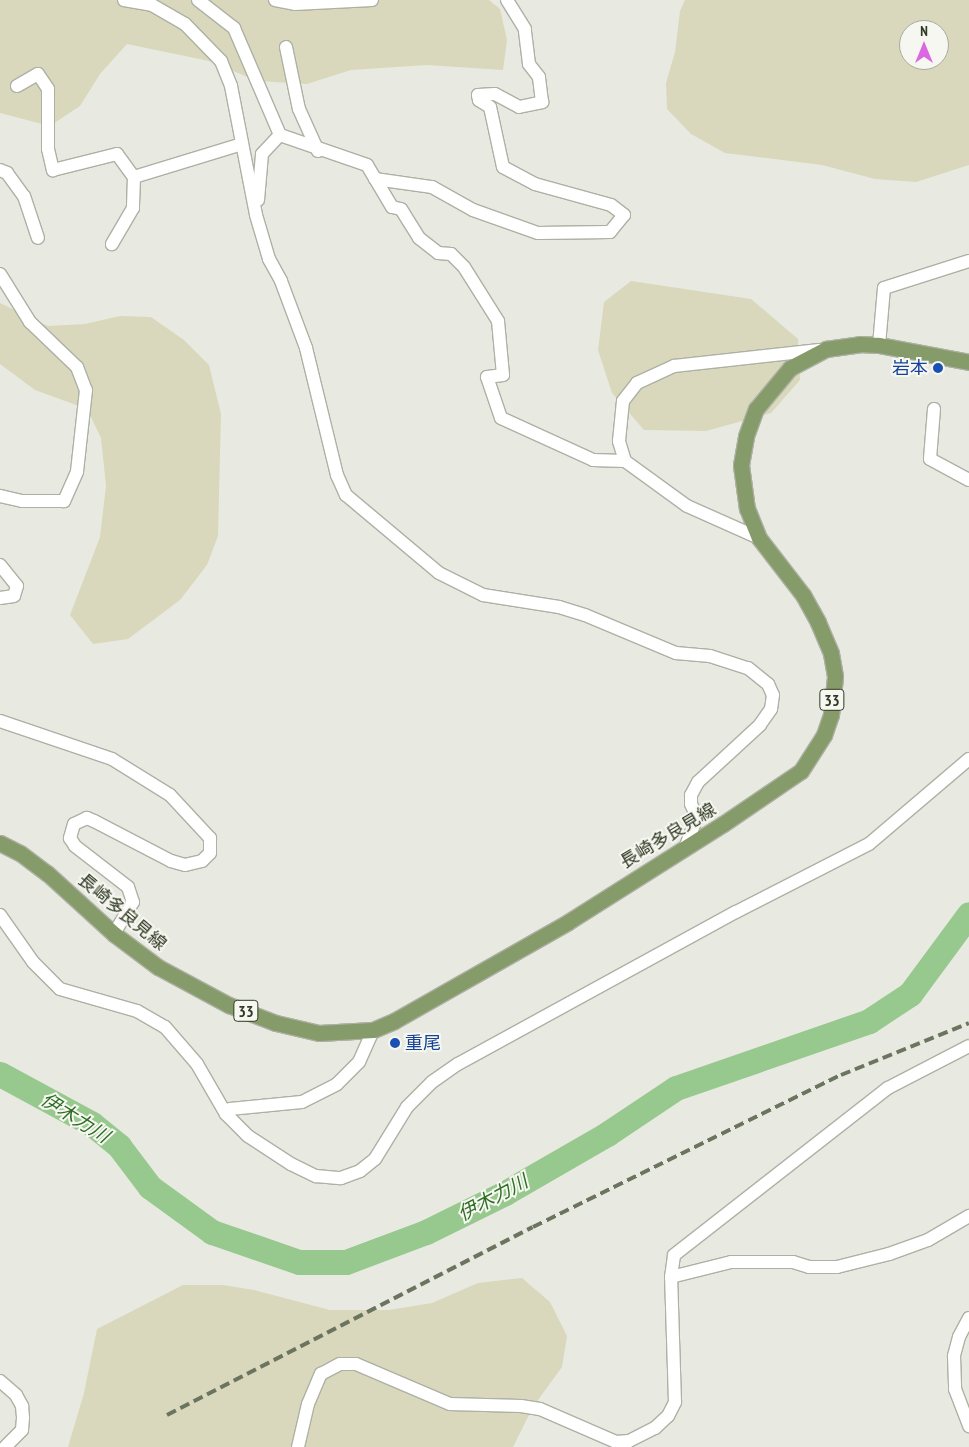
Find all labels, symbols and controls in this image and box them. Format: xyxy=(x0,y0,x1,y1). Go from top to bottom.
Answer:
north arrow xyxy=(899,20,949,70)
text: N xyxy=(920,22,928,40)
place label: 岩本 xyxy=(892,357,928,379)
marker: 岩本 xyxy=(932,362,944,374)
road number: 33 xyxy=(818,686,846,714)
street label: 長崎多良見線 xyxy=(616,799,720,873)
street label: 長崎多良見線 xyxy=(74,869,170,955)
road number: 33 xyxy=(232,998,260,1024)
place label: 重尾 xyxy=(405,1032,441,1054)
marker: 重尾 xyxy=(389,1037,401,1049)
water label: 伊木力川 xyxy=(37,1088,113,1148)
water label: 伊木力川 xyxy=(454,1170,532,1226)

